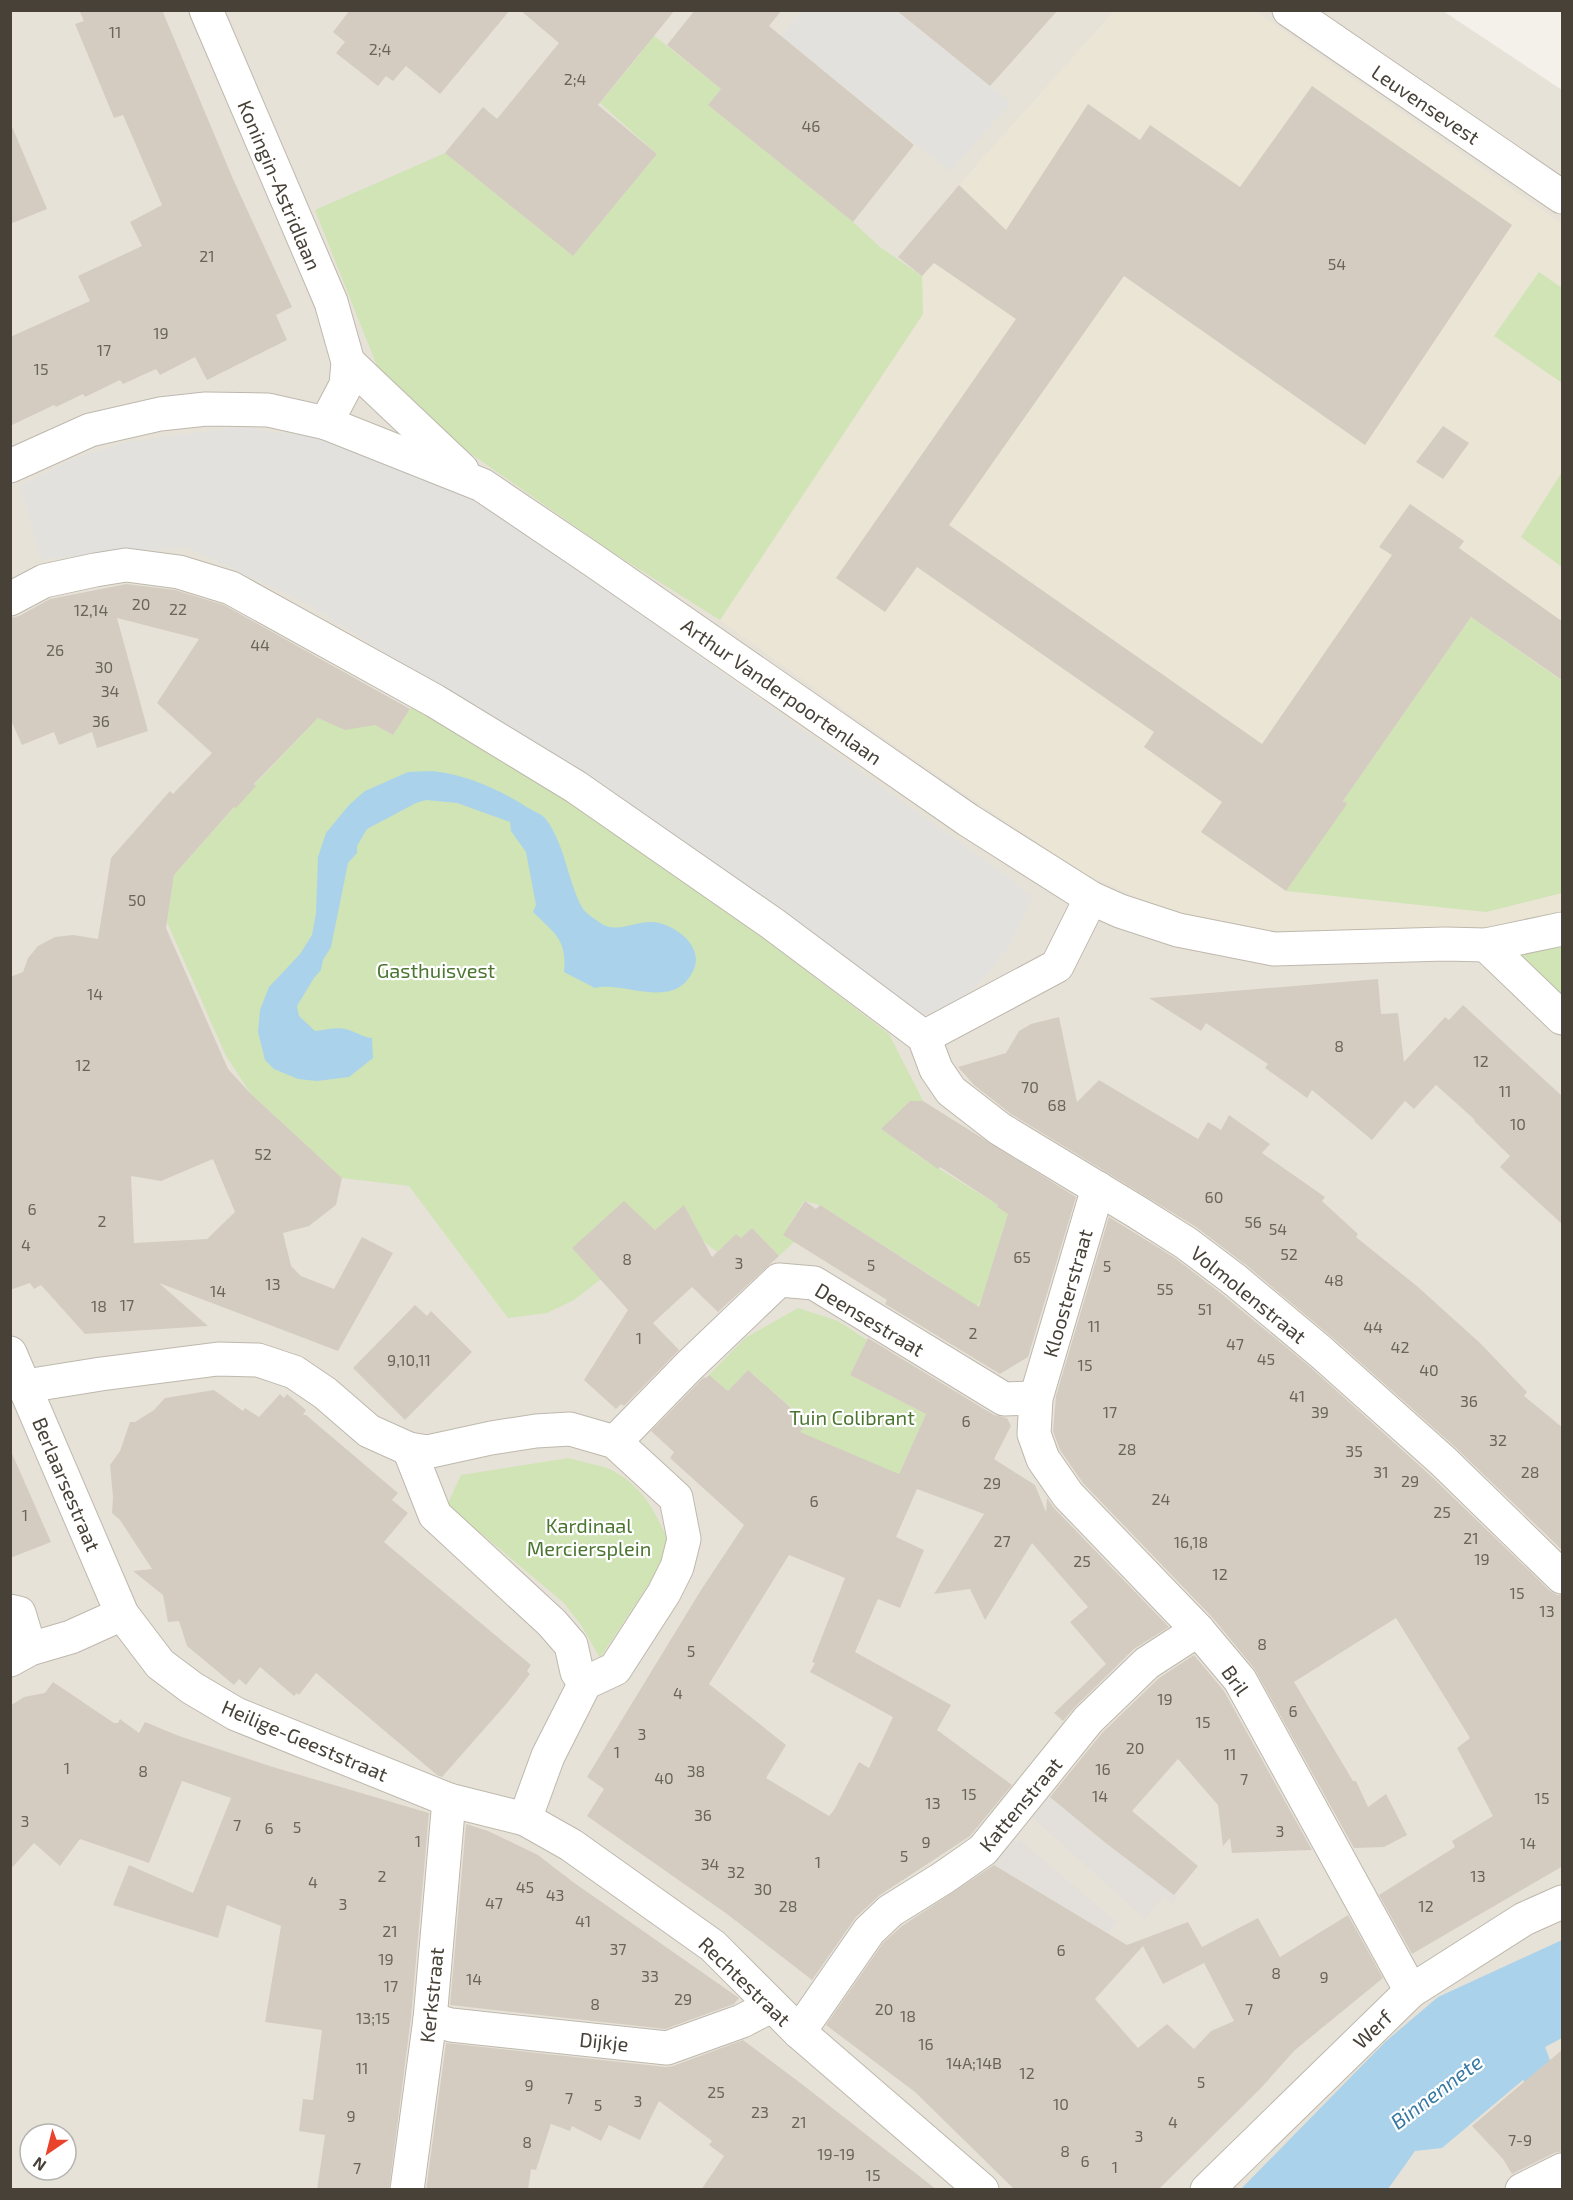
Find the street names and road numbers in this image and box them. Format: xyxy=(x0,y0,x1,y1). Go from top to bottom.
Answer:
street label: Leuvensevest xyxy=(1367,59,1485,149)
street label: Koningin-Astridlaan xyxy=(233,97,327,273)
street label: Arthur Vanderpoortenlaan xyxy=(677,613,887,769)
street label: Kloosterstraat xyxy=(1037,1226,1097,1360)
street label: Volmolenstraat xyxy=(1187,1240,1312,1348)
street label: Deensestraat xyxy=(811,1277,929,1361)
street label: Berlaarsestraat xyxy=(28,1413,106,1555)
street label: Bril xyxy=(1217,1660,1255,1700)
street label: Heilige-Geeststraat xyxy=(218,1694,392,1786)
street label: Kattenstraat xyxy=(974,1752,1067,1856)
street label: Rechtestraat xyxy=(694,1931,796,2031)
street label: Kerkstraat xyxy=(414,1946,448,2044)
street label: Werf xyxy=(1347,2004,1397,2053)
street label: Dijkje xyxy=(578,2026,630,2056)

